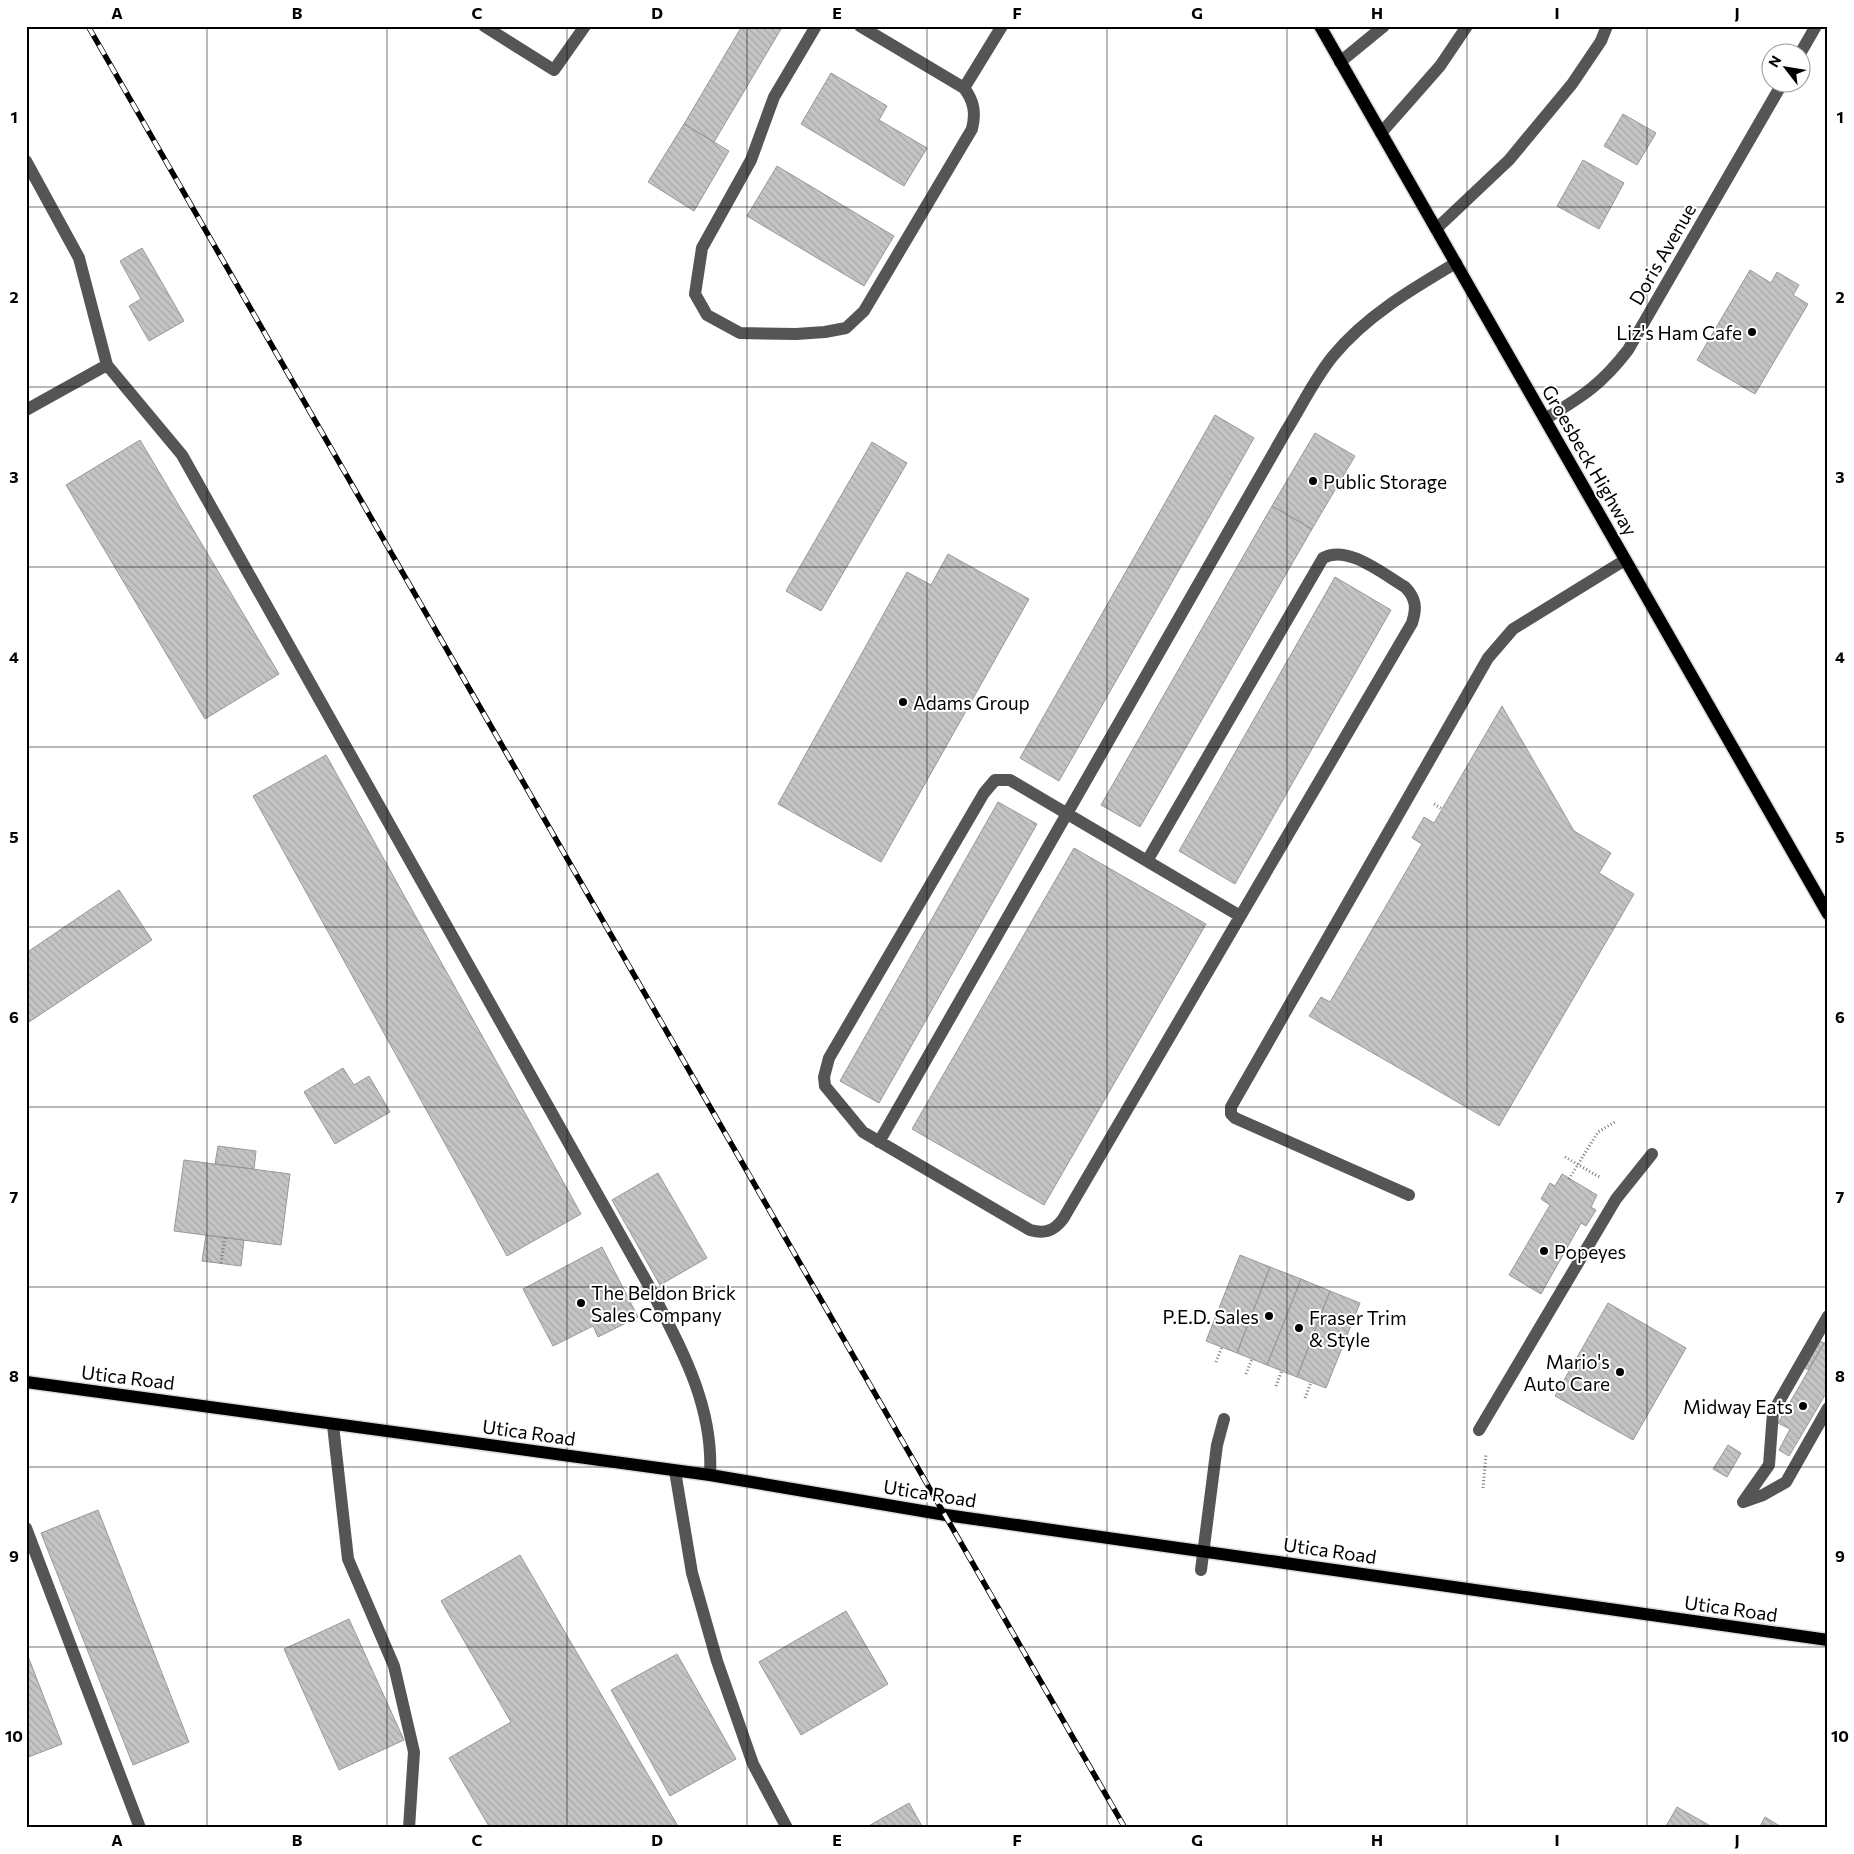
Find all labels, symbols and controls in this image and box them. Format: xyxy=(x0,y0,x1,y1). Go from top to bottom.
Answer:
text: A xyxy=(111,3,123,22)
text: B xyxy=(292,3,303,22)
text: C xyxy=(472,3,483,22)
text: D xyxy=(651,3,663,22)
text: E xyxy=(832,3,842,22)
text: F xyxy=(1012,3,1022,22)
text: G xyxy=(1191,3,1203,22)
text: H xyxy=(1371,3,1383,22)
text: I xyxy=(1554,3,1560,22)
text: J xyxy=(1734,3,1740,22)
north arrow xyxy=(1762,42,1812,92)
text: N xyxy=(1764,52,1784,70)
text: 1 xyxy=(10,107,18,126)
text: 1 xyxy=(1836,107,1844,126)
street label: Doris Avenue xyxy=(1624,199,1700,309)
text: 2 xyxy=(9,287,19,306)
text: 2 xyxy=(1835,287,1845,306)
place label: Liz's Ham Cafe xyxy=(1616,321,1742,344)
marker: Liz's Ham Cafe xyxy=(1746,326,1758,338)
street label: Groesbeck Highway xyxy=(1537,380,1643,540)
text: 3 xyxy=(9,467,19,486)
text: 3 xyxy=(1835,467,1845,486)
place label: Public Storage xyxy=(1323,470,1447,493)
marker: Public Storage xyxy=(1307,475,1319,487)
text: 4 xyxy=(9,647,19,666)
text: 4 xyxy=(1835,647,1845,666)
place label: Adams Group xyxy=(913,691,1030,714)
marker: Adams Group xyxy=(897,696,909,708)
text: 5 xyxy=(9,827,19,846)
text: 5 xyxy=(1835,827,1845,846)
text: 6 xyxy=(9,1007,19,1026)
text: 6 xyxy=(1835,1007,1845,1026)
text: 7 xyxy=(10,1187,19,1206)
text: 7 xyxy=(1836,1187,1845,1206)
place label: Popeyes xyxy=(1554,1240,1626,1263)
marker: Popeyes xyxy=(1538,1245,1550,1257)
place label: The Beldon Brick Sales Company xyxy=(591,1281,736,1326)
marker: The Beldon Brick Sales Company xyxy=(575,1297,587,1309)
place label: P.E.D. Sales xyxy=(1163,1305,1259,1328)
place label: Fraser Trim & Style xyxy=(1309,1306,1407,1351)
marker: P.E.D. Sales xyxy=(1263,1310,1275,1322)
marker: Fraser Trim & Style xyxy=(1293,1322,1305,1334)
place label: Mario's Auto Care xyxy=(1524,1350,1610,1395)
street label: Utica Road xyxy=(80,1360,176,1394)
text: 8 xyxy=(9,1366,19,1385)
marker: Mario's Auto Care xyxy=(1614,1366,1626,1378)
text: 8 xyxy=(1835,1366,1845,1385)
place label: Midway Eats xyxy=(1683,1395,1793,1418)
marker: Midway Eats xyxy=(1797,1400,1809,1412)
street label: Utica Road xyxy=(481,1414,577,1450)
street label: Utica Road xyxy=(882,1474,978,1512)
street label: Utica Road xyxy=(1282,1532,1378,1568)
text: 9 xyxy=(9,1546,19,1565)
text: 9 xyxy=(1835,1546,1845,1565)
street label: Utica Road xyxy=(1683,1590,1779,1626)
text: 10 xyxy=(5,1726,23,1745)
text: 10 xyxy=(1831,1726,1849,1745)
text: A xyxy=(111,1830,123,1849)
text: B xyxy=(292,1830,303,1849)
text: C xyxy=(472,1830,483,1849)
text: D xyxy=(651,1830,663,1849)
text: E xyxy=(832,1830,842,1849)
text: F xyxy=(1012,1830,1022,1849)
text: G xyxy=(1191,1830,1203,1849)
text: H xyxy=(1371,1830,1383,1849)
text: I xyxy=(1554,1830,1560,1849)
text: J xyxy=(1734,1830,1740,1849)

